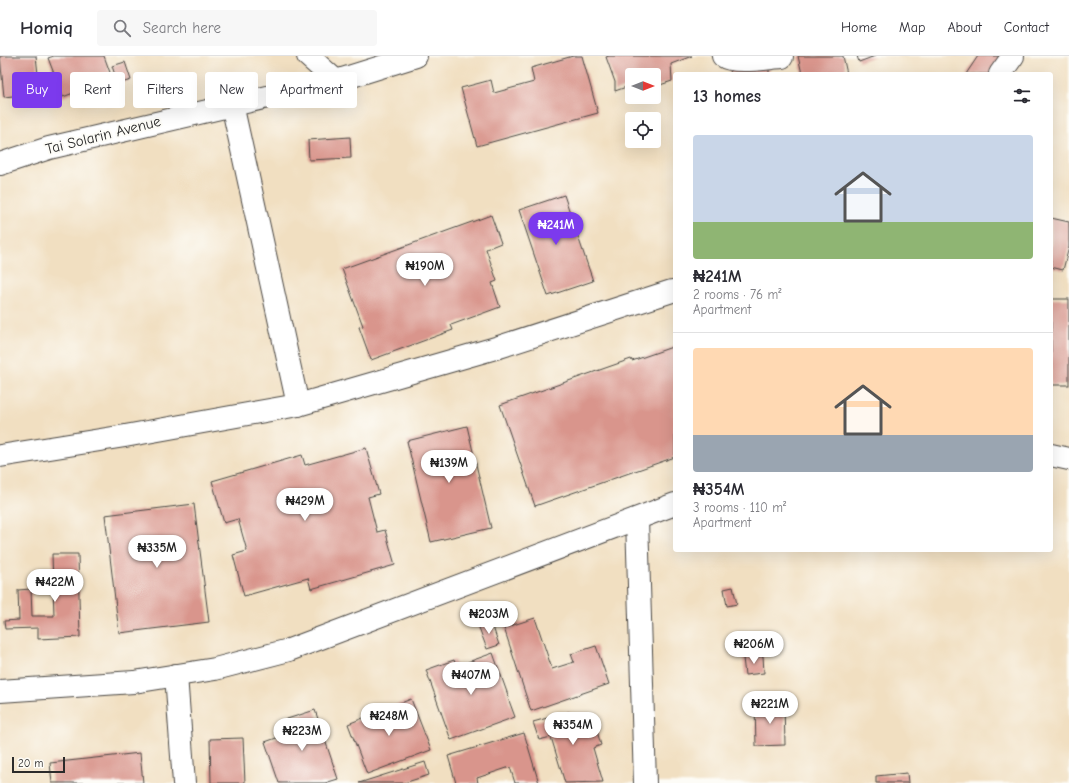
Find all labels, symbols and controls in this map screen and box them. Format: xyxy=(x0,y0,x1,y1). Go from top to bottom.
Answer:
search box xyxy=(97,10,377,46)
text: Homiq xyxy=(20,17,73,39)
icon: search xyxy=(111,17,133,39)
text: Search here xyxy=(143,19,221,37)
text: Home xyxy=(841,19,877,36)
text: Map xyxy=(899,19,925,36)
text: About xyxy=(947,19,982,36)
text: Contact xyxy=(1004,19,1049,36)
north arrow xyxy=(625,68,661,104)
map controls xyxy=(625,68,661,148)
chip: Buy xyxy=(12,72,62,108)
chip: Rent xyxy=(70,72,125,108)
chip: Filters xyxy=(133,72,197,108)
chip: New xyxy=(205,72,258,108)
chip: Apartment xyxy=(266,72,357,108)
icon: filters xyxy=(1011,85,1033,107)
text: 13 homes xyxy=(693,87,761,106)
street label: Tai Solarin Avenue xyxy=(43,112,163,158)
button: locate xyxy=(625,112,661,148)
icon: home xyxy=(827,161,899,233)
pin: ₦241M xyxy=(528,212,584,246)
text: ₦241M xyxy=(537,217,575,232)
pin: ₦190M xyxy=(397,253,453,287)
text: ₦190M xyxy=(405,258,445,273)
text: ₦241M xyxy=(693,267,742,286)
text: 2 rooms · 76 m² xyxy=(693,287,781,302)
text: Apartment xyxy=(693,302,751,317)
icon: home xyxy=(827,374,899,446)
pin: ₦139M xyxy=(421,450,477,484)
text: ₦139M xyxy=(430,455,468,470)
text: ₦354M xyxy=(693,480,744,499)
pin: ₦429M xyxy=(277,488,333,522)
text: ₦429M xyxy=(285,493,325,508)
text: 3 rooms · 110 m² xyxy=(693,500,786,515)
text: Apartment xyxy=(693,515,751,530)
pin: ₦335M xyxy=(129,535,185,569)
text: ₦335M xyxy=(137,540,177,555)
pin: ₦422M xyxy=(27,569,83,603)
text: ₦422M xyxy=(36,574,74,589)
pin: ₦203M xyxy=(461,601,517,635)
text: ₦203M xyxy=(469,606,509,621)
pin: ₦206M xyxy=(726,631,782,665)
text: ₦206M xyxy=(734,636,774,651)
pin: ₦407M xyxy=(443,662,499,696)
text: ₦407M xyxy=(451,667,491,682)
pin: ₦221M xyxy=(742,691,798,725)
text: ₦221M xyxy=(751,696,789,711)
pin: ₦248M xyxy=(361,703,417,737)
text: ₦248M xyxy=(370,708,408,723)
pin: ₦354M xyxy=(545,712,601,746)
text: ₦354M xyxy=(553,717,593,732)
pin: ₦223M xyxy=(274,718,330,752)
text: ₦223M xyxy=(282,723,322,738)
scale bar xyxy=(12,755,65,774)
text: 20 m xyxy=(18,757,43,770)

